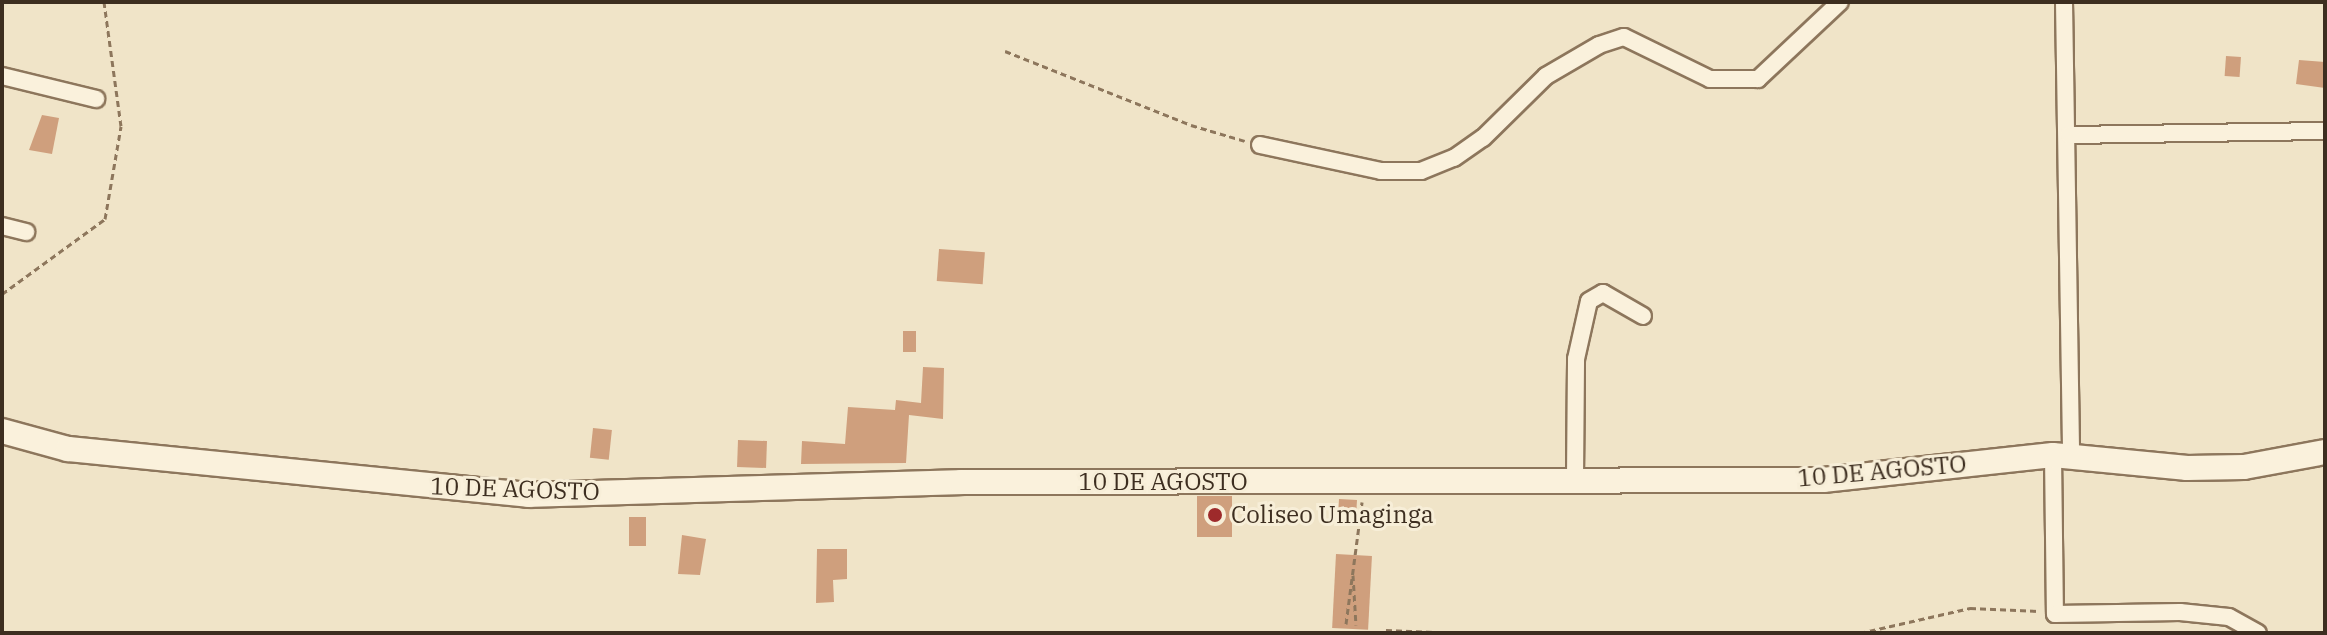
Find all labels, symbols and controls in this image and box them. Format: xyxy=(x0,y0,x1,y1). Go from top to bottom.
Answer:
street label: 10 DE AGOSTO xyxy=(1796,449,1968,493)
street label: 10 DE AGOSTO xyxy=(1078,468,1248,496)
street label: 10 DE AGOSTO xyxy=(430,472,600,506)
place label: Coliseo Umaginga xyxy=(1231,501,1434,529)
marker: Coliseo Umaginga xyxy=(1206,506,1224,524)

